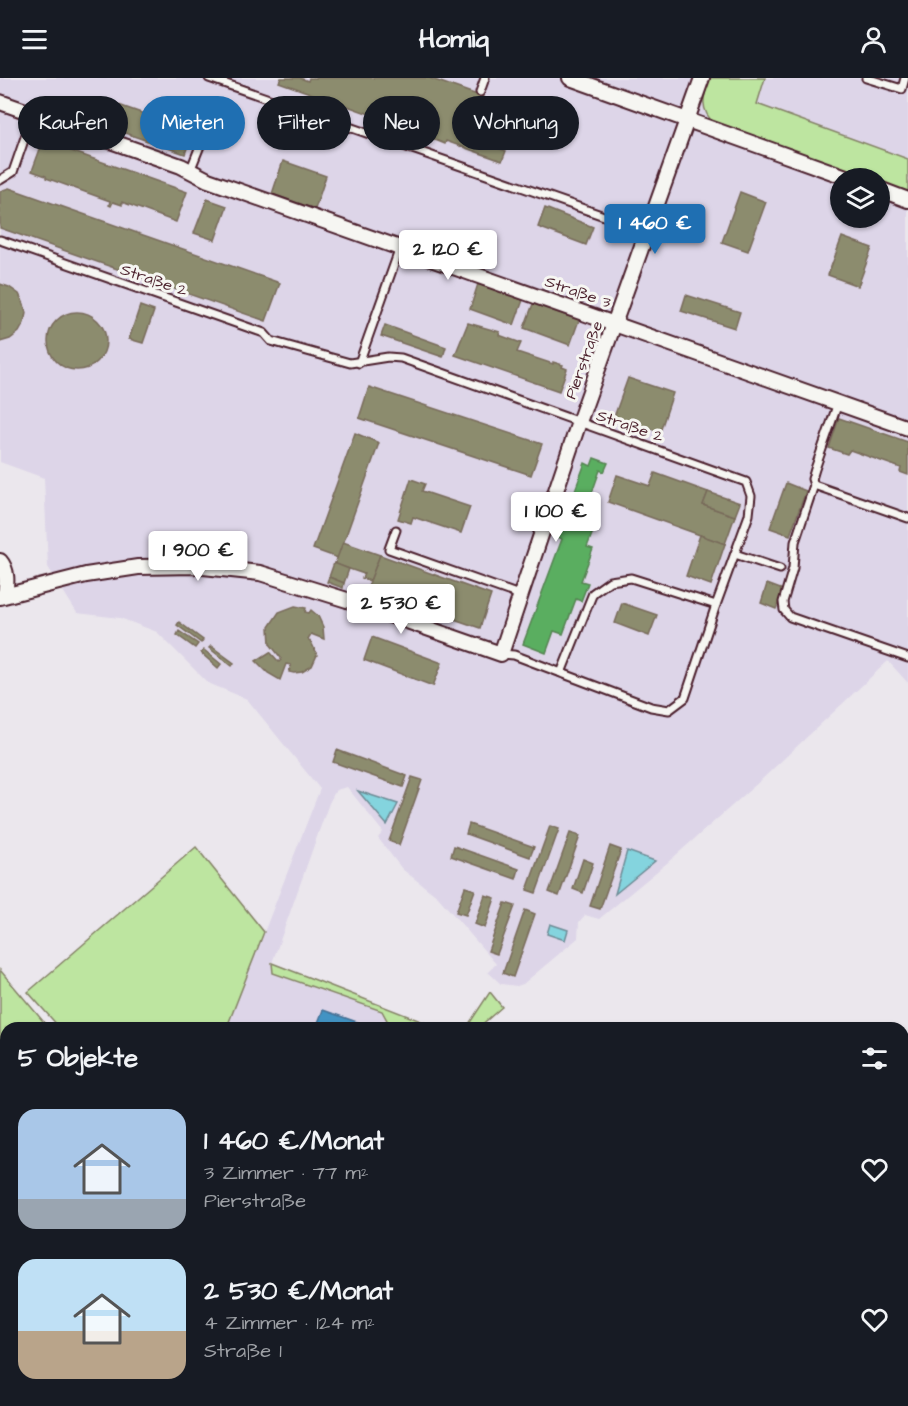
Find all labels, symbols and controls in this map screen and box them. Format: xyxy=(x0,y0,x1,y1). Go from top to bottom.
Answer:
text: Homiq xyxy=(419,20,489,58)
icon: menu xyxy=(18,23,51,56)
icon: person xyxy=(857,23,890,56)
chip: Kaufen xyxy=(18,96,128,150)
chip: Mieten xyxy=(140,96,245,150)
chip: Filter xyxy=(257,96,351,150)
chip: Neu xyxy=(363,96,440,150)
chip: Wohnung xyxy=(452,96,579,150)
map controls xyxy=(830,168,890,228)
button: layers xyxy=(830,168,890,228)
pin: 1 460 € xyxy=(600,204,710,255)
text: 1 460 € xyxy=(618,209,692,237)
pin: 2 120 € xyxy=(393,230,503,281)
text: 2 120 € xyxy=(413,235,483,263)
street label: Straße 2 xyxy=(118,258,190,302)
street label: Straße 3 xyxy=(542,270,614,314)
street label: Pierstraße xyxy=(560,318,608,402)
street label: Straße 2 xyxy=(594,404,666,448)
pin: 1 100 € xyxy=(501,492,611,543)
text: 1 100 € xyxy=(525,497,587,525)
pin: 1 900 € xyxy=(143,531,253,582)
text: 1 900 € xyxy=(162,536,234,564)
pin: 2 530 € xyxy=(346,584,456,635)
text: 2 530 € xyxy=(361,589,441,617)
text: 5 Objekte xyxy=(18,1040,138,1076)
icon: filters xyxy=(858,1042,891,1075)
text: 1 460 €/Monat xyxy=(204,1123,384,1159)
icon: home xyxy=(66,1133,138,1205)
icon: heart xyxy=(858,1153,891,1186)
text: 3 Zimmer · 77 m² xyxy=(204,1159,368,1187)
text: Pierstraße xyxy=(204,1187,306,1215)
text: 2 530 €/Monat xyxy=(204,1273,393,1309)
icon: home xyxy=(66,1283,138,1355)
icon: heart xyxy=(858,1303,891,1336)
text: 4 Zimmer · 124 m² xyxy=(204,1309,375,1337)
text: Straße 1 xyxy=(204,1337,282,1365)

